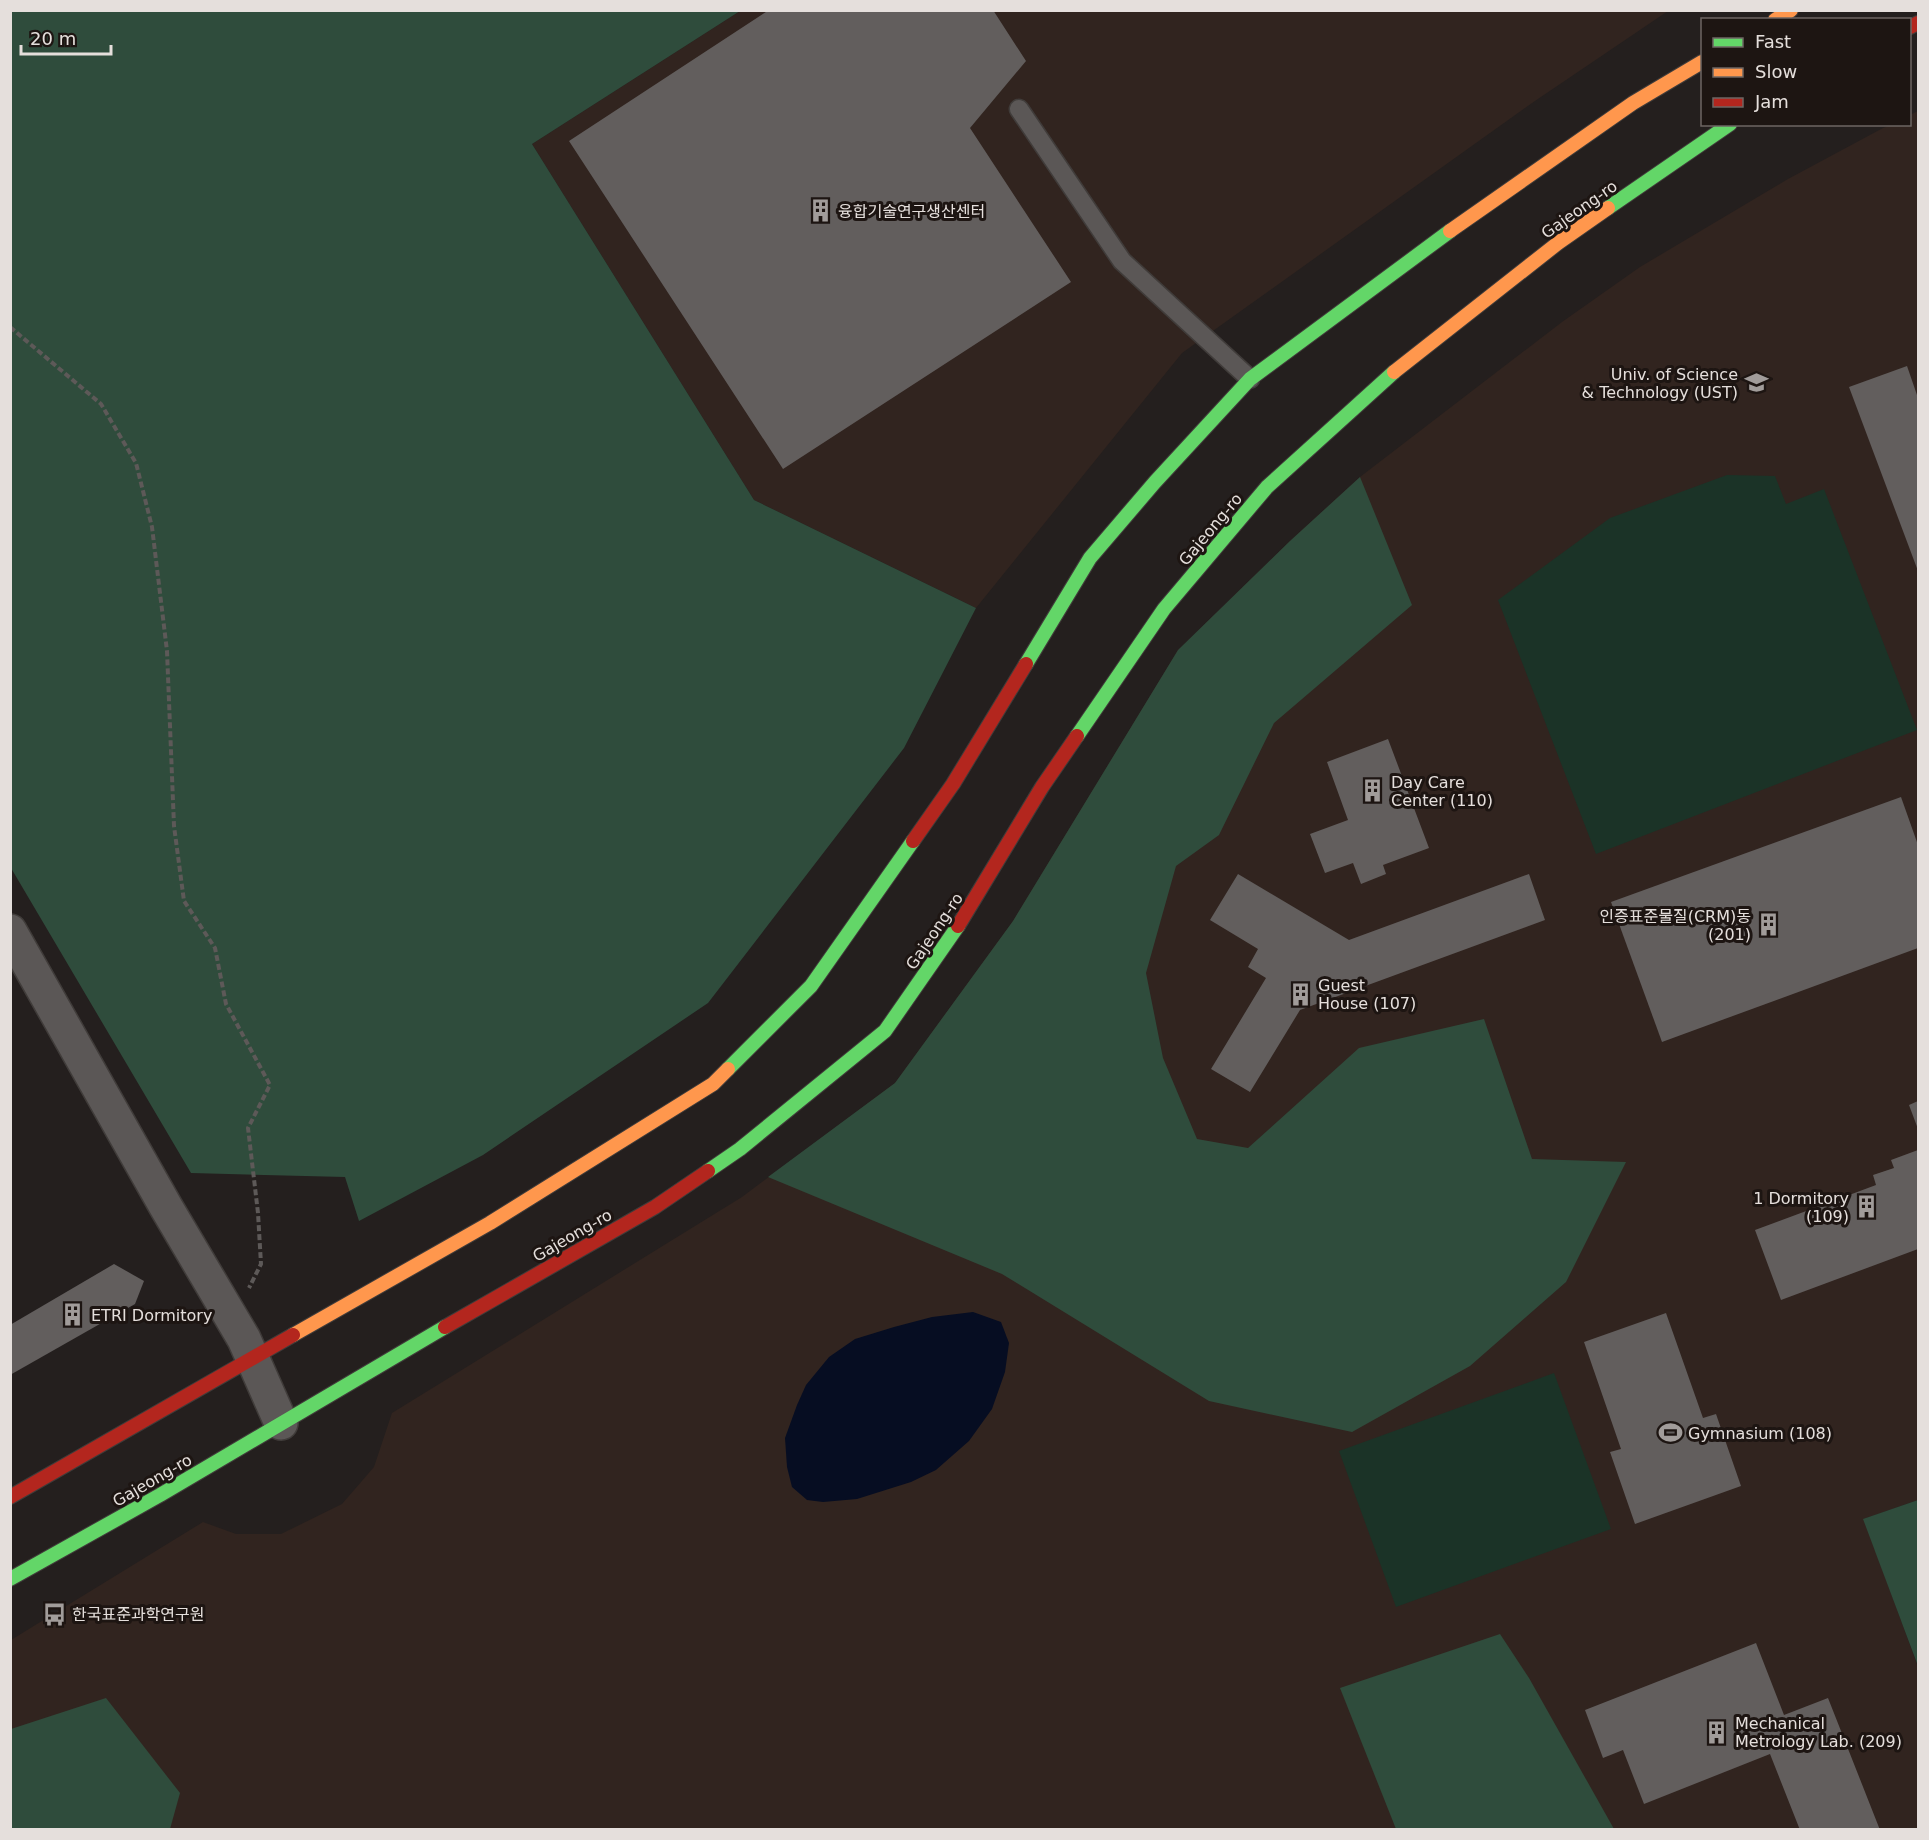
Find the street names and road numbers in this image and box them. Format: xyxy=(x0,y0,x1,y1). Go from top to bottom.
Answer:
street label: Gajeong-ro xyxy=(1538,176,1621,243)
street label: Gajeong-ro xyxy=(1175,489,1246,569)
street label: Gajeong-ro xyxy=(902,889,967,973)
street label: Gajeong-ro xyxy=(529,1205,615,1266)
street label: Gajeong-ro xyxy=(109,1450,195,1511)

